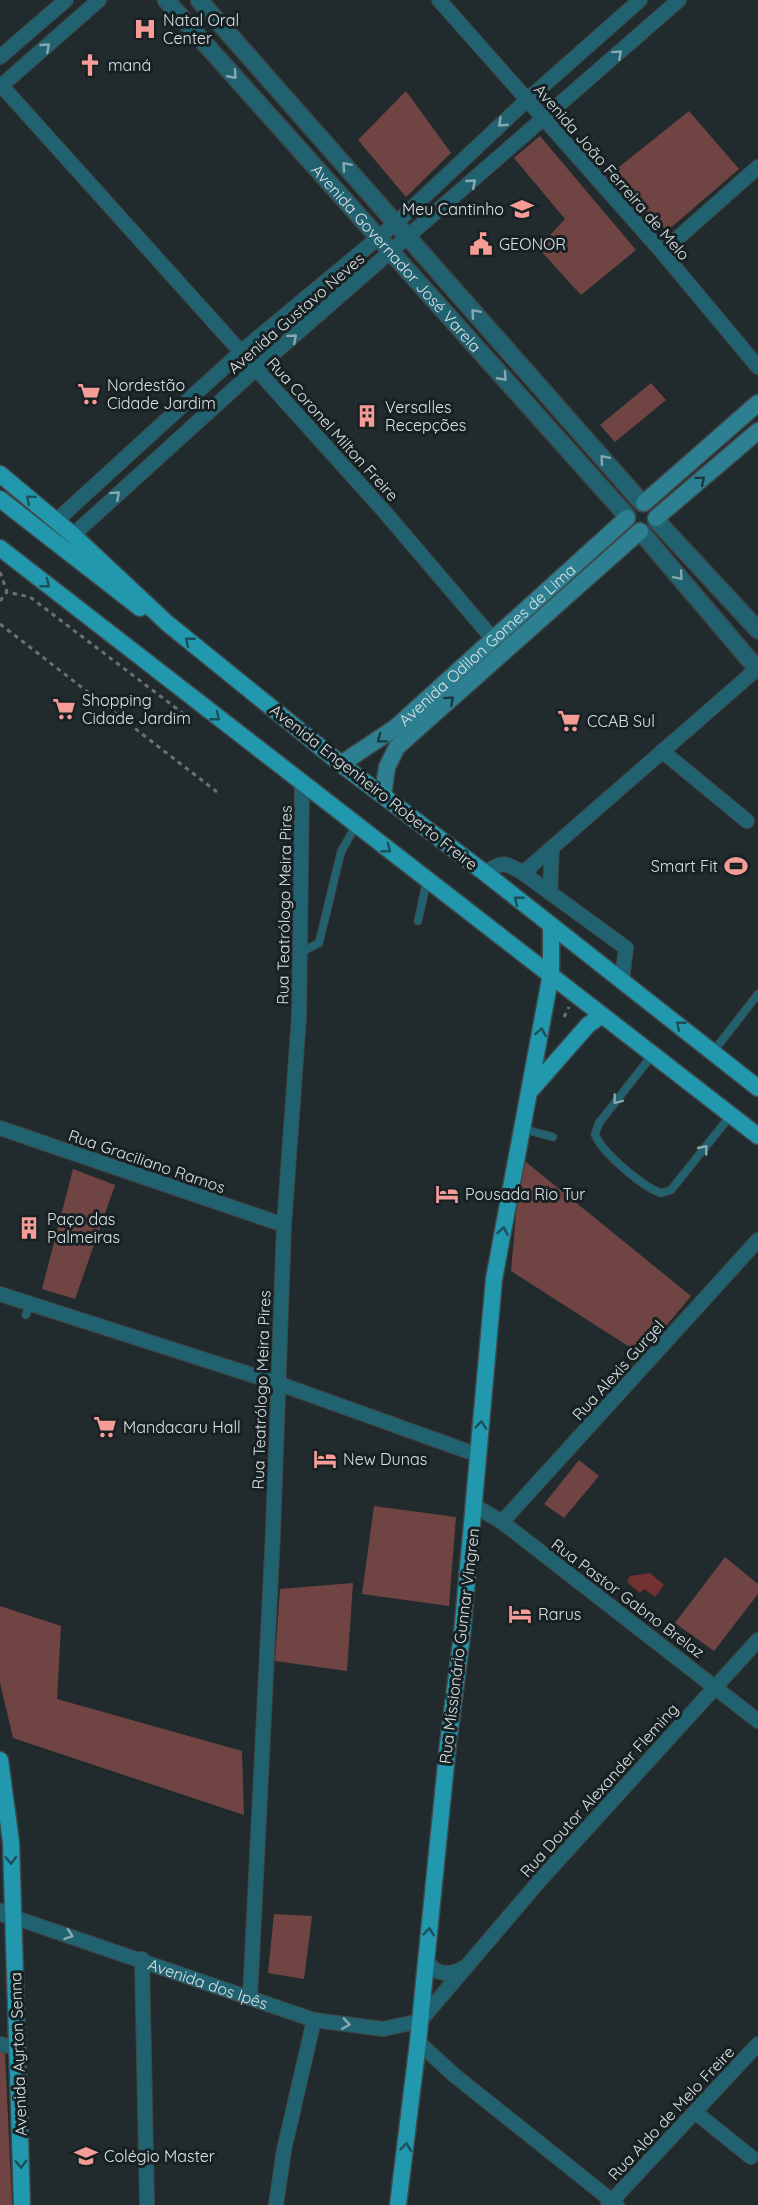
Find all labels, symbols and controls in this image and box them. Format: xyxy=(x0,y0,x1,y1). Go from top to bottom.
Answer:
place label: Natal Oral Center xyxy=(163,10,239,48)
hospital icon: Natal Oral Center xyxy=(132,16,158,42)
one-way arrow xyxy=(39,43,50,54)
one-way arrow xyxy=(612,50,622,61)
church icon: maná xyxy=(77,52,103,78)
place label: maná xyxy=(108,55,151,75)
one-way arrow xyxy=(226,68,237,79)
street label: Avenida João Ferreira de Melo xyxy=(530,80,694,264)
one-way arrow xyxy=(499,115,510,126)
street label: Avenida Governador José Varela xyxy=(307,160,486,356)
one-way arrow xyxy=(342,162,353,173)
one-way arrow xyxy=(465,179,476,190)
school or university icon: Meu Cantinho xyxy=(509,196,535,222)
place label: Meu Cantinho xyxy=(402,199,504,219)
public building icon: GEONOR xyxy=(468,231,494,257)
place label: GEONOR xyxy=(499,234,566,254)
street label: Avenida Gustavo Neves xyxy=(224,248,368,378)
one-way arrow xyxy=(471,309,482,319)
one-way arrow xyxy=(286,334,297,345)
street label: Rua Coronel Milton Freire xyxy=(263,353,403,505)
one-way arrow xyxy=(496,370,507,381)
place label: Nordestão Cidade Jardim xyxy=(107,375,216,413)
supermarket icon: Nordestão Cidade Jardim xyxy=(76,381,102,407)
place label: Versalles Recepções xyxy=(385,397,466,435)
building icon: Versalles Recepções xyxy=(354,403,380,429)
one-way arrow xyxy=(600,455,611,466)
one-way arrow xyxy=(694,476,705,487)
one-way arrow xyxy=(109,492,120,503)
one-way arrow xyxy=(26,495,37,506)
street label: Avenida Odilon Gomes de Lima xyxy=(394,560,580,730)
one-way arrow xyxy=(672,570,683,581)
one-way arrow xyxy=(39,576,50,587)
one-way arrow xyxy=(185,637,196,648)
place label: Shopping Cidade Jardim xyxy=(82,690,191,728)
supermarket icon: Shopping Cidade Jardim xyxy=(51,696,77,722)
one-way arrow xyxy=(443,696,454,707)
street label: Avenida Engenheiro Roberto Freire xyxy=(266,700,482,874)
supermarket icon: CCAB Sul xyxy=(556,708,582,734)
one-way arrow xyxy=(210,709,221,720)
place label: CCAB Sul xyxy=(587,711,655,731)
one-way arrow xyxy=(376,732,387,743)
street label: Rua Teatrólogo Meira Pires xyxy=(272,805,296,1005)
one-way arrow xyxy=(380,842,391,853)
sports icon: Smart Fit xyxy=(723,853,749,879)
place label: Smart Fit xyxy=(651,856,718,876)
one-way arrow xyxy=(514,896,525,907)
one-way arrow xyxy=(676,1021,687,1032)
one-way arrow xyxy=(534,1027,547,1037)
one-way arrow xyxy=(613,1093,624,1104)
street label: Rua Graciliano Ramos xyxy=(66,1125,228,1197)
one-way arrow xyxy=(697,1145,708,1156)
hotel icon: Pousada Rio Tur xyxy=(434,1181,460,1207)
place label: Pousada Rio Tur xyxy=(465,1184,585,1204)
place label: Paço das Palmeiras xyxy=(47,1209,120,1247)
building icon: Paço das Palmeiras xyxy=(16,1215,42,1241)
one-way arrow xyxy=(496,1227,509,1237)
street label: Rua Teatrólogo Meira Pires xyxy=(248,1290,274,1490)
street label: Rua Alexis Gurgel xyxy=(568,1316,668,1424)
supermarket icon: Mandacaru Hall xyxy=(92,1414,118,1440)
place label: Mandacaru Hall xyxy=(123,1417,241,1437)
one-way arrow xyxy=(474,1420,487,1429)
hotel icon: New Dunas xyxy=(312,1446,338,1472)
place label: New Dunas xyxy=(343,1449,427,1469)
street label: Rua Missionário Gunnar Vingren xyxy=(435,1527,483,1765)
street label: Rua Pastor Gabno Brelaz xyxy=(548,1534,708,1662)
hotel icon: Rarus xyxy=(507,1601,533,1627)
place label: Rarus xyxy=(538,1604,581,1624)
street label: Rua Doutor Alexander Fleming xyxy=(516,1699,682,1881)
one-way arrow xyxy=(5,1856,18,1865)
one-way arrow xyxy=(63,1927,74,1940)
one-way arrow xyxy=(422,1928,435,1937)
street label: Avenida dos Ipês xyxy=(145,1954,270,2013)
street label: Avenida Ayrton Senna xyxy=(5,1972,31,2136)
one-way arrow xyxy=(342,2017,351,2029)
street label: Rua Aldo de Melo Freire xyxy=(604,2042,738,2184)
one-way arrow xyxy=(399,2142,411,2152)
school or university icon: Colégio Master xyxy=(73,2143,99,2169)
place label: Colégio Master xyxy=(104,2146,215,2166)
one-way arrow xyxy=(14,2159,27,2168)

